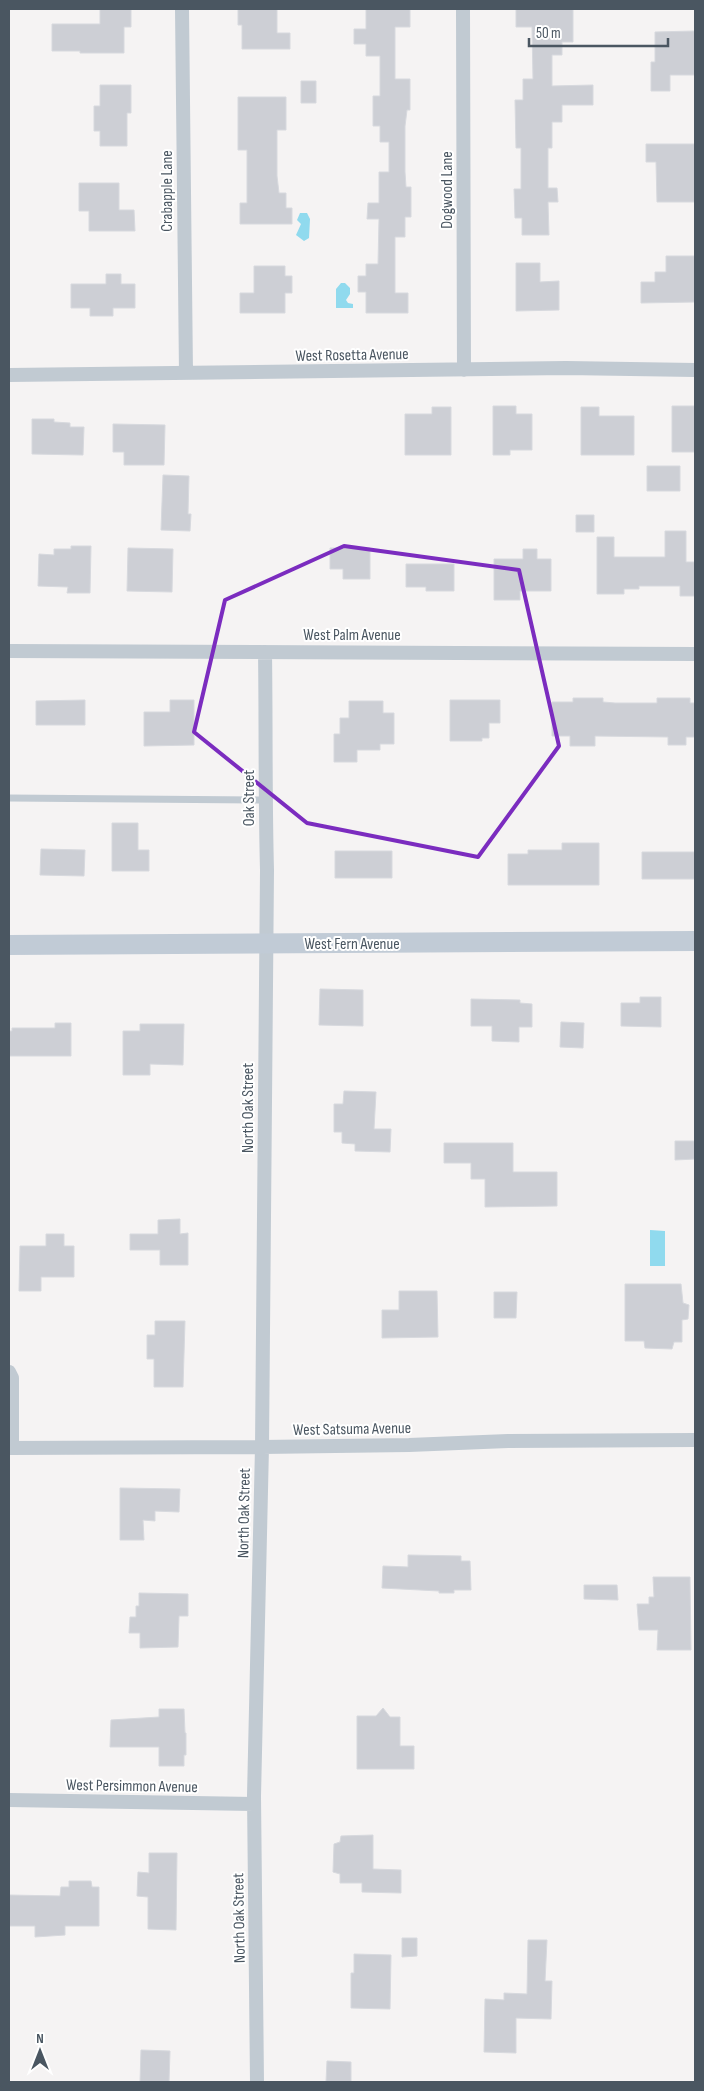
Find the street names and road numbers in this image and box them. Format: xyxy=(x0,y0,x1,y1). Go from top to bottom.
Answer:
street label: Crabapple Lane xyxy=(158,150,177,232)
street label: Dogwood Lane xyxy=(438,151,457,229)
street label: West Rosetta Avenue xyxy=(295,345,409,366)
street label: West Palm Avenue xyxy=(303,626,401,645)
street label: Oak Street xyxy=(240,770,259,826)
street label: West Fern Avenue xyxy=(304,935,400,954)
street label: North Oak Street xyxy=(239,1063,258,1153)
street label: West Satsuma Avenue xyxy=(293,1419,411,1440)
street label: North Oak Street xyxy=(234,1468,255,1558)
street label: West Persimmon Avenue xyxy=(66,1776,198,1797)
street label: North Oak Street xyxy=(229,1873,250,1963)

